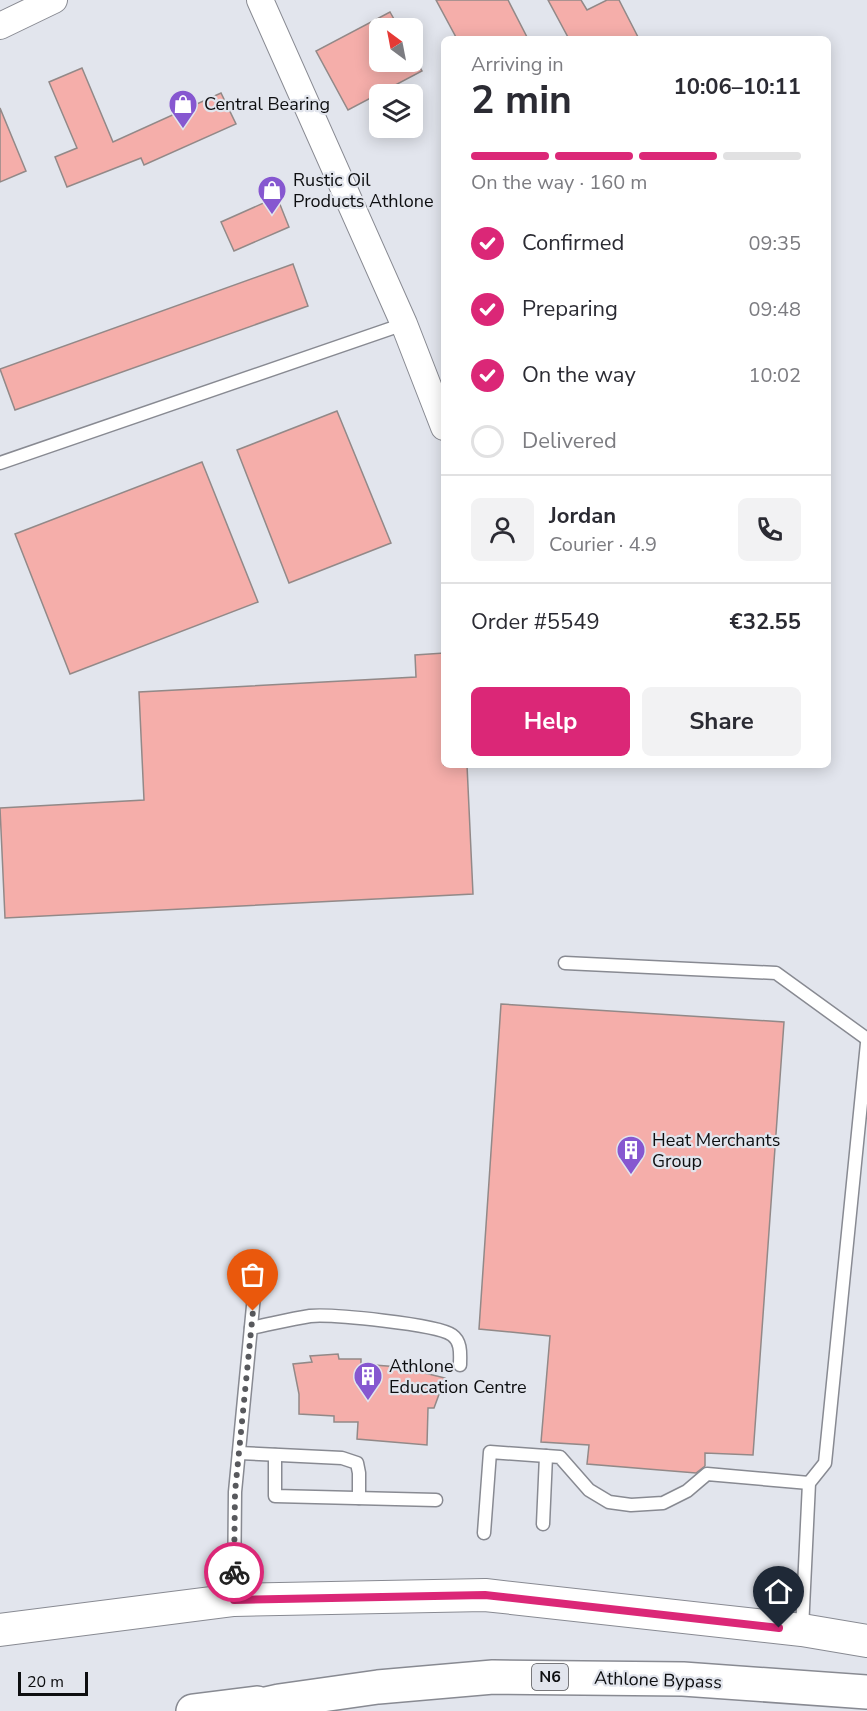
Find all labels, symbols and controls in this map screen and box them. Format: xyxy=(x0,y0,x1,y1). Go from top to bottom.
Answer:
north arrow xyxy=(369,18,423,72)
map controls xyxy=(369,18,423,138)
text: Arriving in xyxy=(471,51,564,78)
text: 10:06–10:11 xyxy=(673,72,801,102)
text: 2 min xyxy=(471,74,572,127)
button: layers xyxy=(369,84,423,138)
shop icon: Central Bearing xyxy=(167,88,199,130)
place label: Central Bearing xyxy=(204,92,330,116)
place label: Rustic Oil Products Athlone xyxy=(293,168,434,213)
text: On the way · 160 m xyxy=(471,169,647,196)
shop icon: Rustic Oil Products Athlone xyxy=(256,174,288,216)
icon: check xyxy=(471,227,504,260)
text: Confirmed xyxy=(522,228,624,258)
text: 09:35 xyxy=(748,230,801,257)
icon: check xyxy=(471,293,504,326)
text: Preparing xyxy=(522,294,618,324)
text: 09:48 xyxy=(748,296,801,323)
icon: check xyxy=(471,359,504,392)
text: On the way xyxy=(522,360,636,390)
text: 10:02 xyxy=(748,362,801,389)
text: Delivered xyxy=(522,426,617,456)
button: person xyxy=(471,498,534,561)
button: phone xyxy=(738,498,801,561)
text: Jordan xyxy=(549,501,616,531)
text: Courier · 4.9 xyxy=(549,531,657,558)
text: Order #5549 xyxy=(471,607,600,637)
text: €32.55 xyxy=(730,607,801,637)
button: Help xyxy=(471,687,630,756)
button: Share xyxy=(642,687,801,756)
place label: Heat Merchants Group xyxy=(652,1128,780,1173)
building icon: Heat Merchants Group xyxy=(615,1134,647,1176)
pin xyxy=(227,1249,278,1311)
icon: bag xyxy=(236,1258,269,1291)
place label: Athlone Education Centre xyxy=(389,1354,527,1399)
building icon: Athlone Education Centre xyxy=(352,1360,384,1402)
courier xyxy=(204,1542,264,1602)
icon: bike xyxy=(218,1556,251,1589)
pin xyxy=(753,1566,804,1628)
icon: home xyxy=(762,1575,795,1608)
road number: N6 xyxy=(532,1664,568,1690)
street label: Athlone Bypass xyxy=(594,1666,722,1694)
scale bar xyxy=(18,1669,88,1696)
text: 20 m xyxy=(27,1671,64,1693)

